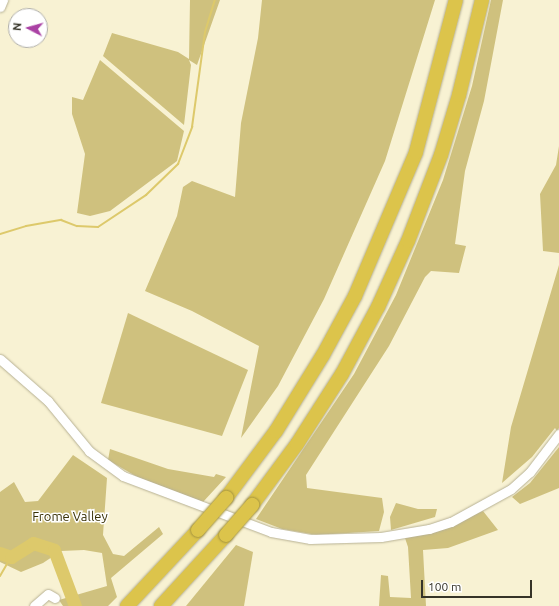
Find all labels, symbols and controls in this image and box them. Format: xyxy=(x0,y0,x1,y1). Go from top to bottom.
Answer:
north arrow xyxy=(8,8,48,48)
text: N xyxy=(11,22,23,32)
park label: Frome Valley xyxy=(32,508,108,524)
scale bar xyxy=(423,572,534,598)
text: 100 m xyxy=(428,580,461,593)

